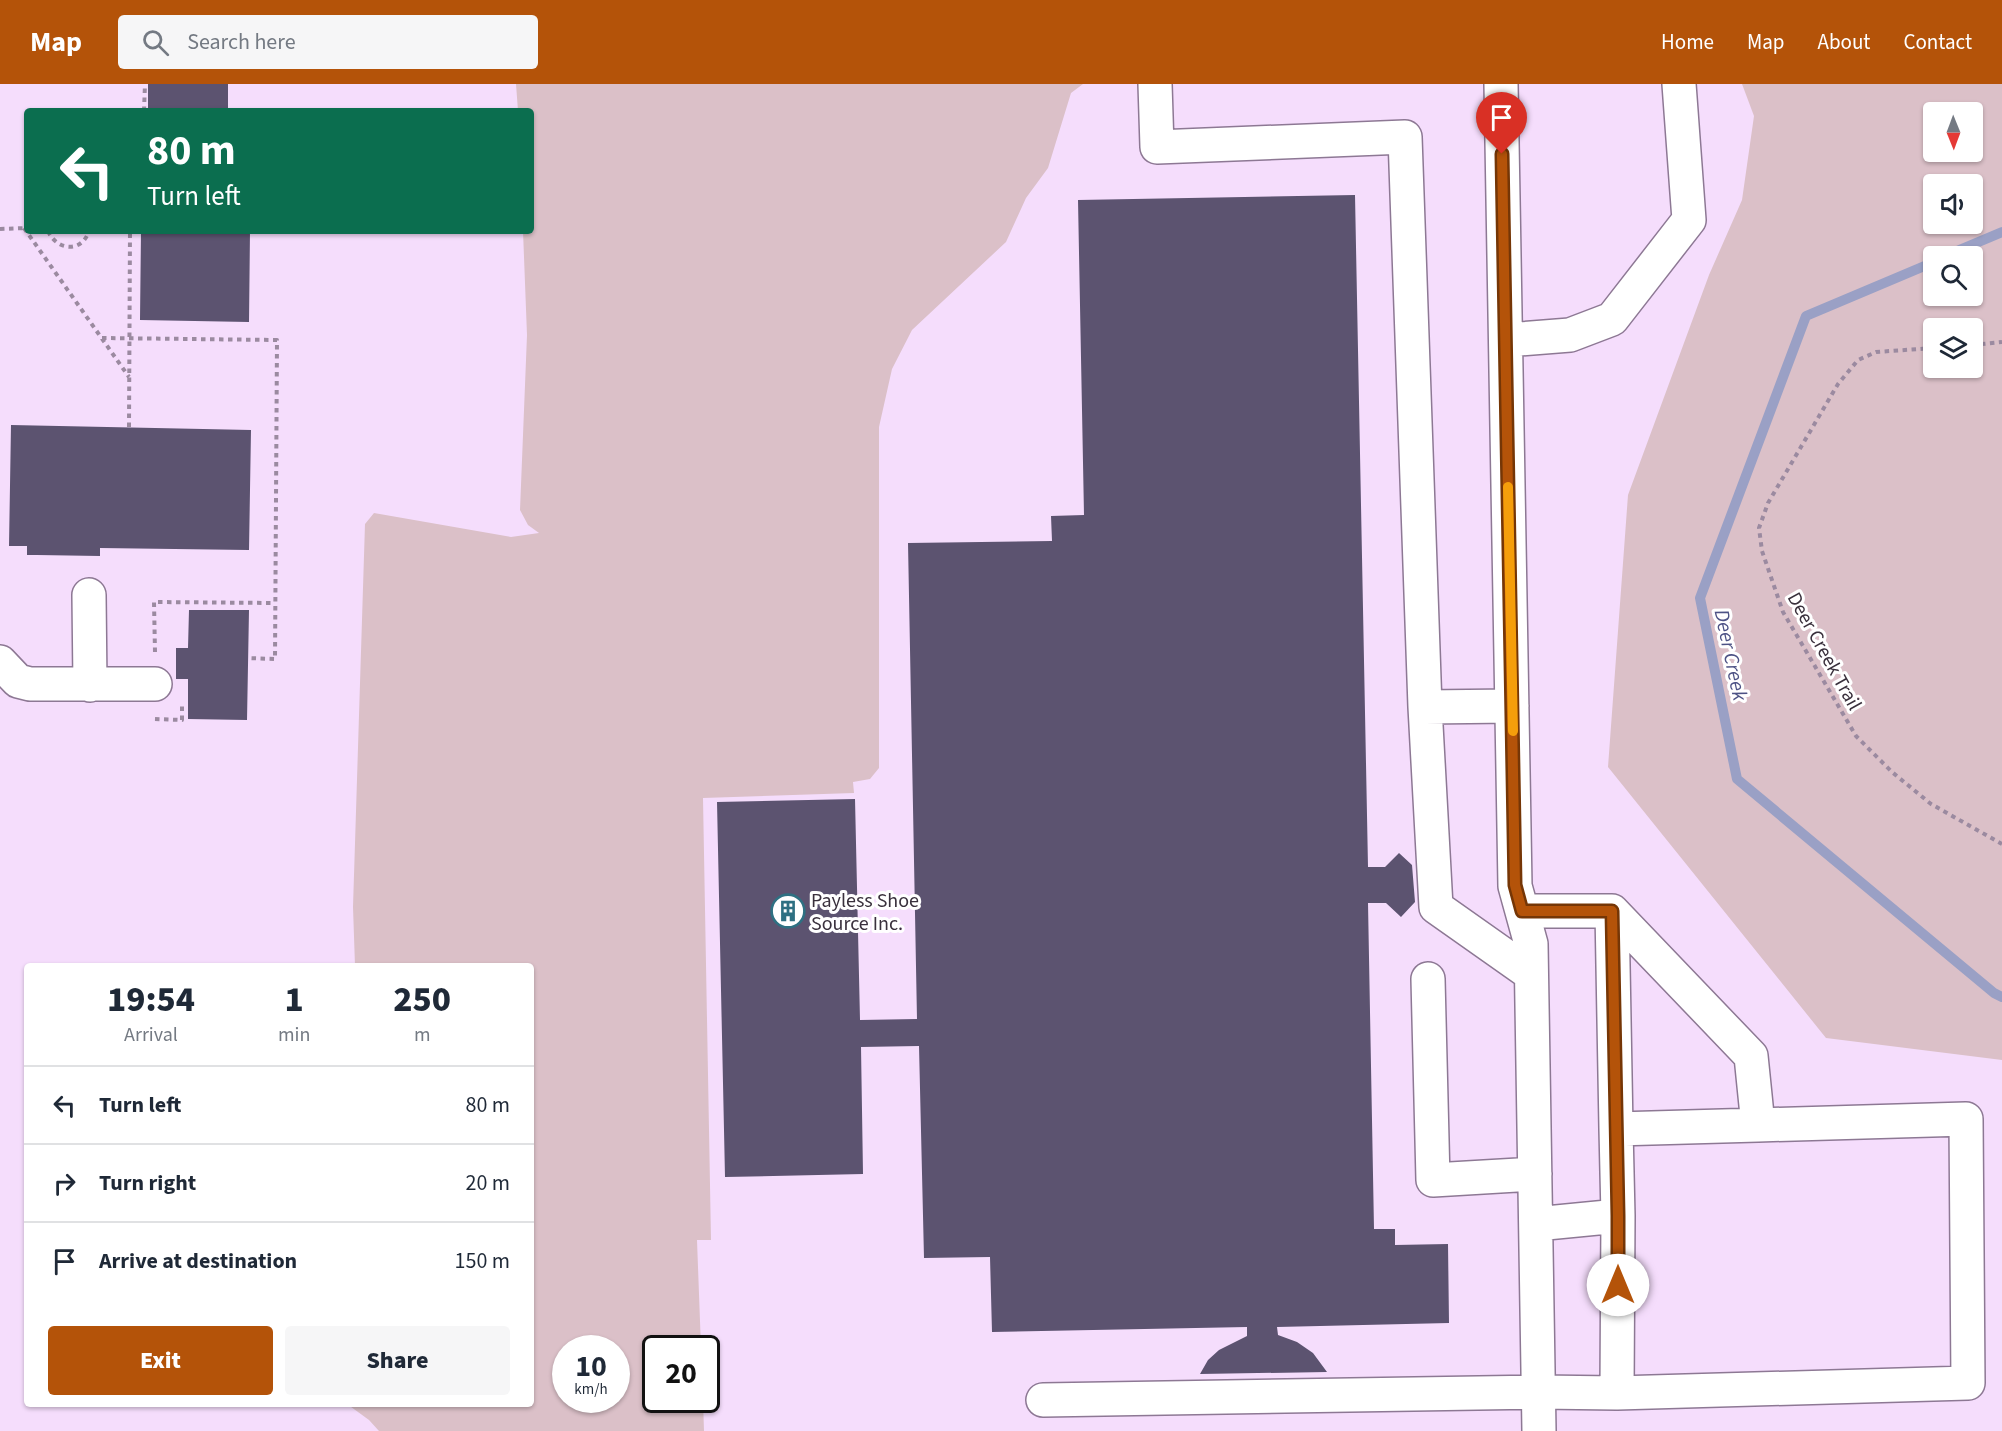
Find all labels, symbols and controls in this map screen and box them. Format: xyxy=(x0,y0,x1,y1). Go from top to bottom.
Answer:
search box xyxy=(118,15,538,69)
text: Map xyxy=(30,22,82,62)
icon: search xyxy=(139,26,172,59)
text: Search here xyxy=(187,26,296,58)
text: Home xyxy=(1661,27,1714,57)
text: Map xyxy=(1747,27,1785,57)
text: About xyxy=(1818,27,1870,57)
text: Contact xyxy=(1903,27,1972,57)
pin xyxy=(1476,92,1527,154)
icon: arrive xyxy=(1485,101,1518,134)
north arrow xyxy=(1923,102,1983,162)
map controls xyxy=(1923,102,1983,378)
text: 80 m xyxy=(147,121,236,181)
icon: left xyxy=(48,132,126,210)
button: sound xyxy=(1923,174,1983,234)
text: Turn left xyxy=(147,177,241,216)
button: search xyxy=(1923,246,1983,306)
button: layers xyxy=(1923,318,1983,378)
street label: Deer Creek Trail xyxy=(1780,587,1868,716)
water label: Deer Creek xyxy=(1707,607,1756,704)
place label: Payless Shoe Source Inc. xyxy=(811,887,919,938)
building icon: Payless Shoe Source Inc. xyxy=(770,893,806,929)
text: 19:54 xyxy=(107,974,195,1025)
text: 1 xyxy=(285,974,304,1025)
text: 250 xyxy=(393,974,451,1025)
text: Arrival xyxy=(124,1021,178,1049)
text: min xyxy=(278,1021,310,1049)
text: m xyxy=(414,1021,430,1049)
icon: left xyxy=(48,1089,81,1122)
text: Turn left xyxy=(99,1089,181,1121)
text: 80 m xyxy=(465,1089,510,1121)
icon: right xyxy=(48,1167,81,1200)
text: Turn right xyxy=(99,1167,196,1199)
text: 20 m xyxy=(465,1167,510,1199)
icon: arrive xyxy=(48,1245,81,1278)
text: Arrive at destination xyxy=(99,1245,297,1277)
text: 150 m xyxy=(455,1245,510,1277)
position arrow xyxy=(1586,1253,1650,1317)
button: Exit xyxy=(48,1326,273,1395)
button: Share xyxy=(285,1326,510,1395)
speed limit sign: 20 xyxy=(642,1335,720,1413)
text: 10 xyxy=(575,1345,607,1388)
text: km/h xyxy=(574,1379,608,1400)

